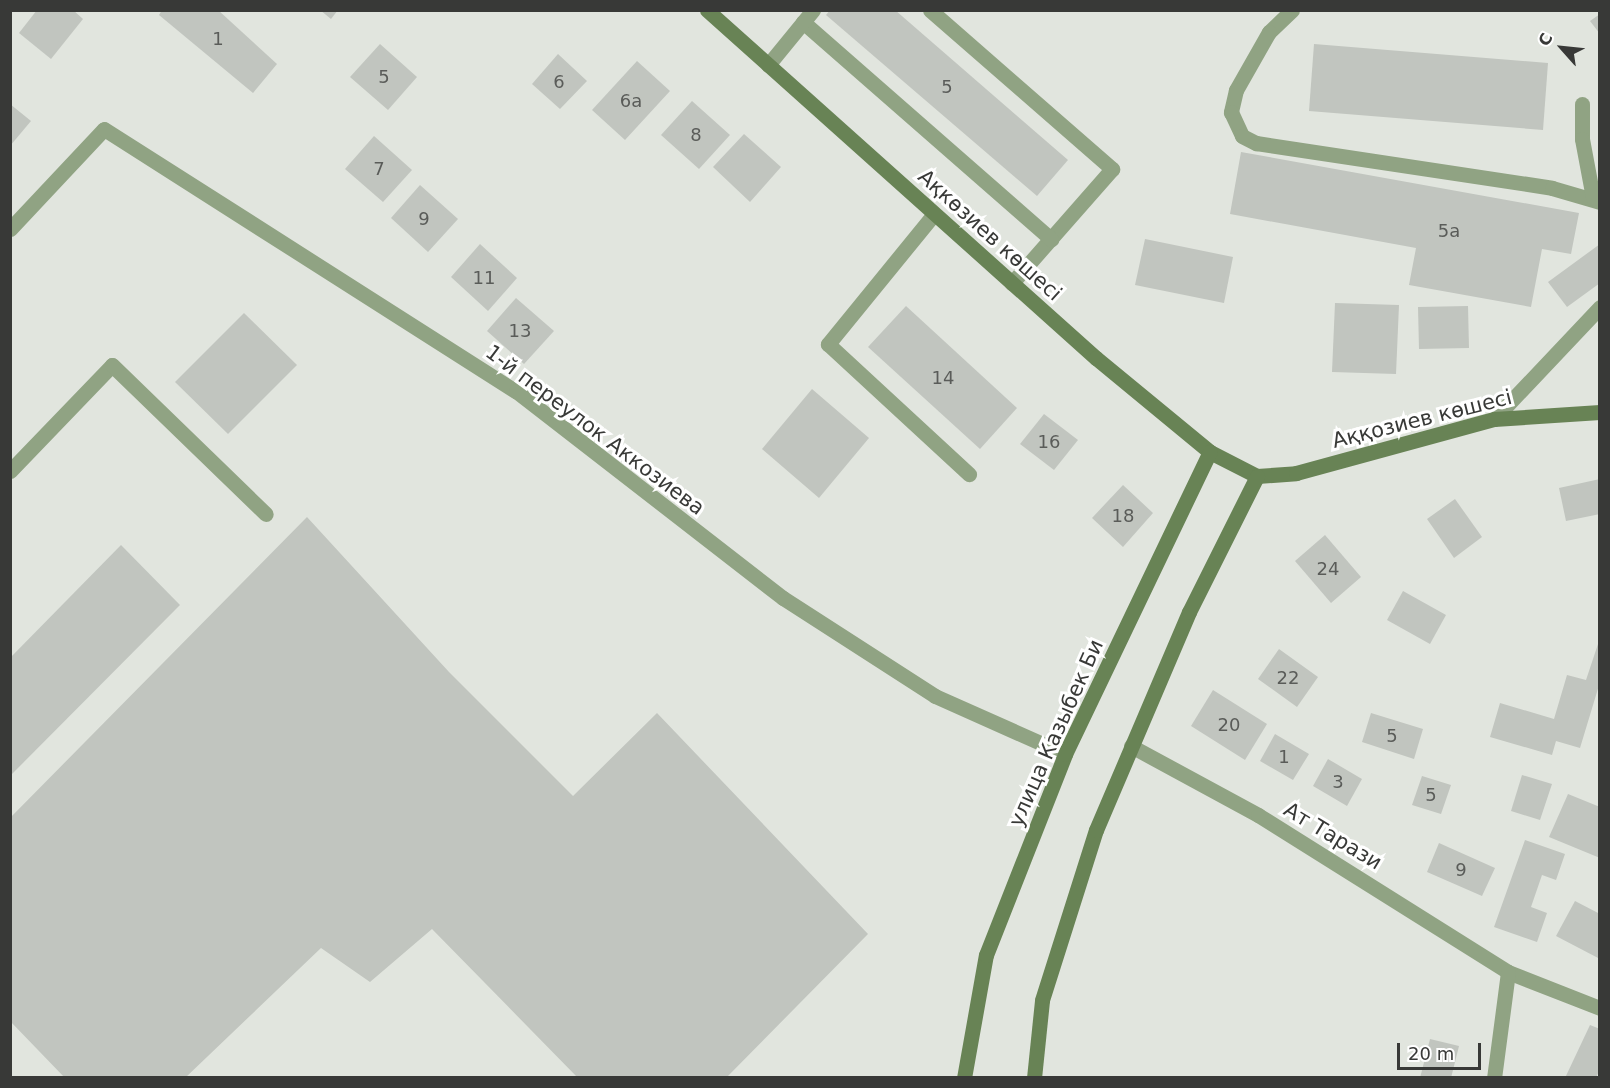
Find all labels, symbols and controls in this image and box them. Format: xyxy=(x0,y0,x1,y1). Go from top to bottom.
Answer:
north arrow xyxy=(1532,18,1592,78)
house number: 1 xyxy=(212,28,224,50)
text: С xyxy=(1534,30,1557,49)
house number: 5 xyxy=(378,66,390,88)
house number: 6 xyxy=(553,71,565,93)
house number: 5 xyxy=(941,76,953,98)
house number: 6а xyxy=(620,90,642,112)
house number: 8 xyxy=(690,124,702,146)
house number: 7 xyxy=(373,158,385,180)
street label: Ақкөзиев көшесі xyxy=(913,164,1067,306)
house number: 9 xyxy=(418,208,430,230)
house number: 5а xyxy=(1438,220,1460,242)
house number: 11 xyxy=(473,267,495,289)
house number: 13 xyxy=(509,320,531,342)
street label: 1-й переулок Аккозиева xyxy=(480,339,710,521)
house number: 14 xyxy=(932,367,954,389)
street label: Аққозиев көшесі xyxy=(1329,384,1515,454)
house number: 16 xyxy=(1038,431,1060,453)
house number: 18 xyxy=(1112,505,1134,527)
house number: 24 xyxy=(1317,558,1339,580)
street label: улица Казыбек Би xyxy=(1003,636,1109,830)
house number: 22 xyxy=(1277,667,1299,689)
house number: 20 xyxy=(1218,714,1240,736)
house number: 5 xyxy=(1386,725,1398,747)
house number: 1 xyxy=(1278,746,1290,768)
house number: 3 xyxy=(1332,771,1344,793)
house number: 5 xyxy=(1425,784,1437,806)
street label: Ат Тарази xyxy=(1279,797,1387,875)
house number: 9 xyxy=(1455,859,1467,881)
scale bar xyxy=(1400,1031,1484,1069)
text: 20 m xyxy=(1408,1043,1454,1064)

